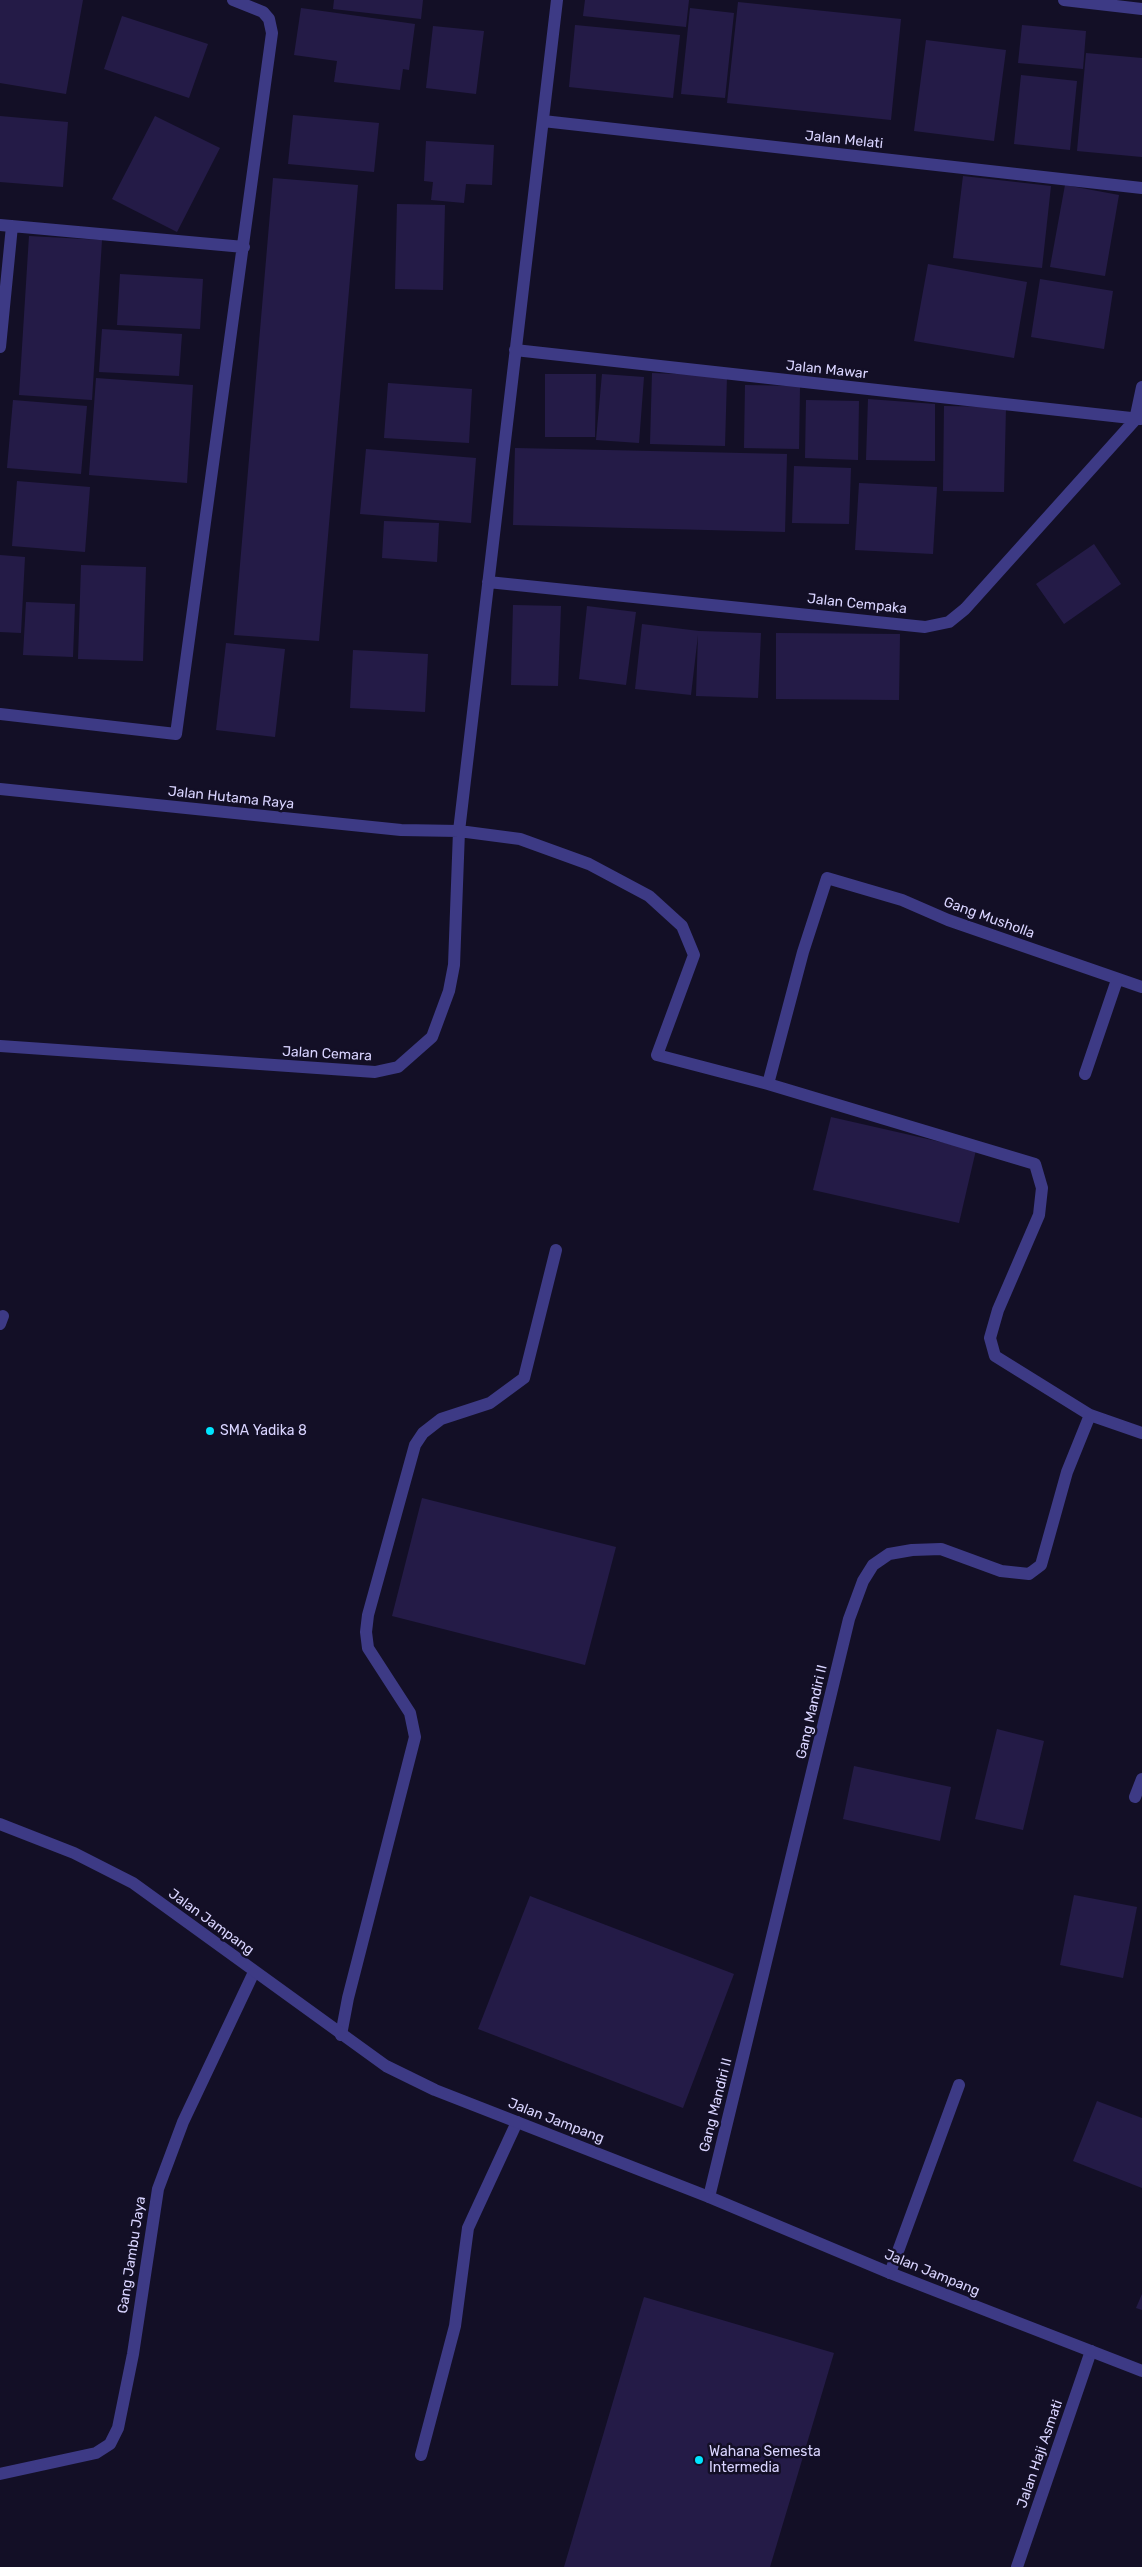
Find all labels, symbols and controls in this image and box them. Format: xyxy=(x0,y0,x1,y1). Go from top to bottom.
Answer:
street label: Jalan Melati xyxy=(804,128,884,152)
street label: Jalan Mawar xyxy=(785,357,869,383)
street label: Jalan Cempaka xyxy=(806,590,908,618)
street label: Jalan Hutama Raya xyxy=(167,783,295,813)
street label: Gang Musholla xyxy=(941,894,1037,942)
street label: Jalan Cemara xyxy=(282,1043,372,1065)
place label: SMA Yadika 8 xyxy=(220,1423,307,1439)
marker: SMA Yadika 8 xyxy=(204,1425,216,1437)
street label: Gang Mandiri II xyxy=(793,1663,831,1761)
street label: Jalan Jampang xyxy=(165,1885,257,1959)
street label: Gang Mandiri II xyxy=(696,2056,736,2154)
street label: Jalan Jampang xyxy=(506,2095,606,2147)
street label: Gang Jambu Jaya xyxy=(114,2195,150,2315)
street label: Jalan Jampang xyxy=(882,2246,982,2300)
street label: Jalan Haji Asmati xyxy=(1014,2398,1066,2510)
place label: Wahana Semesta Intermedia xyxy=(709,2444,821,2476)
marker: Wahana Semesta Intermedia xyxy=(693,2454,705,2466)

